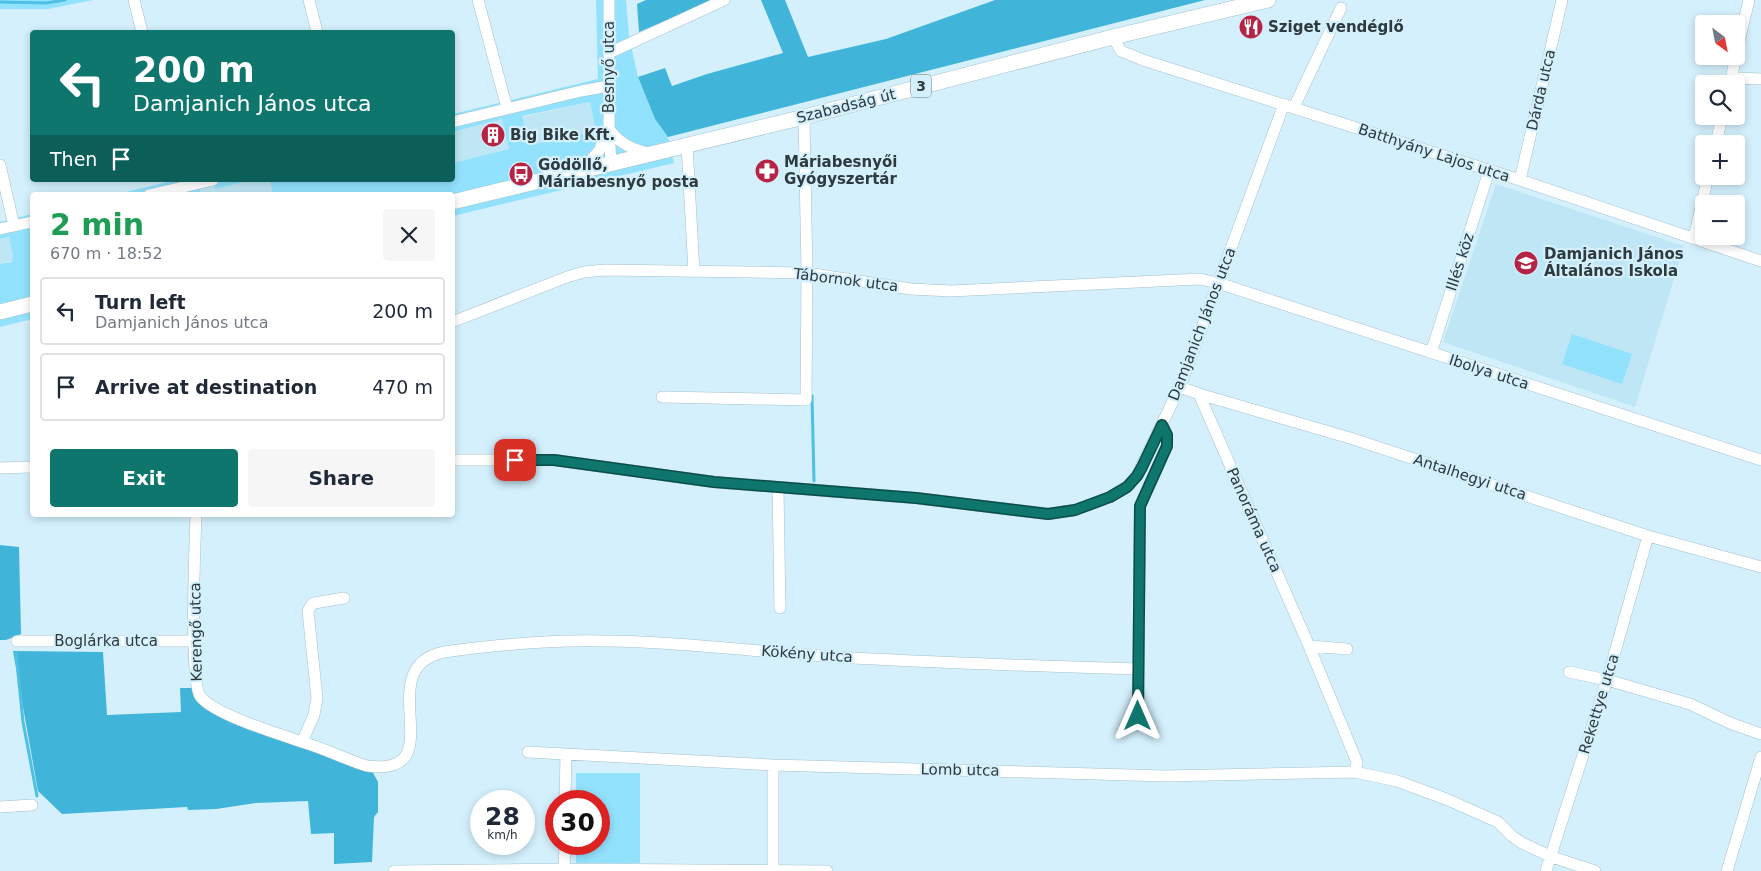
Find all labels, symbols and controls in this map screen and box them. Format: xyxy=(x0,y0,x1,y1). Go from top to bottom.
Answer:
restaurant icon: Sziget vendéglő xyxy=(1238,14,1264,40)
north arrow xyxy=(1695,15,1745,65)
map controls xyxy=(1695,15,1745,245)
place label: Sziget vendéglő xyxy=(1268,18,1404,36)
street label: Besnyő utca xyxy=(600,21,618,113)
street label: Dárda utca xyxy=(1523,48,1559,132)
icon: left xyxy=(50,50,115,115)
text: 200 m xyxy=(133,50,255,90)
road number: 3 xyxy=(911,74,931,98)
button: search xyxy=(1695,75,1745,125)
street label: Szabadság út xyxy=(795,85,898,127)
text: Damjanich János utca xyxy=(133,91,372,116)
street label: Batthyány Lajos utca xyxy=(1356,120,1512,186)
building icon: Big Bike Kft. xyxy=(480,122,506,148)
place label: Big Bike Kft. xyxy=(510,126,615,144)
button: + xyxy=(1695,135,1745,185)
icon: arrive xyxy=(107,145,135,173)
text: Then xyxy=(50,148,97,170)
place label: Máriabesnyői Gyógyszertár xyxy=(784,153,897,188)
place label: Gödöllő, Máriabesnyő posta xyxy=(538,156,699,191)
pharmacy icon: Máriabesnyői Gyógyszertár xyxy=(754,158,780,184)
bus stop icon: Gödöllő, Máriabesnyő posta xyxy=(508,161,534,187)
button: − xyxy=(1695,195,1745,245)
text: 2 min xyxy=(50,207,144,242)
button: close xyxy=(383,209,435,261)
street label: Illés köz xyxy=(1442,231,1478,293)
text: 670 m · 18:52 xyxy=(50,244,163,263)
street label: Damjanich János utca xyxy=(1164,245,1240,403)
place label: Damjanich János Általános Iskola xyxy=(1544,245,1684,280)
school or university icon: Damjanich János Általános Iskola xyxy=(1513,250,1539,276)
street label: Tábornok utca xyxy=(792,265,899,295)
text: Turn left xyxy=(95,291,186,313)
icon: left xyxy=(52,297,80,325)
text: 200 m xyxy=(372,300,433,322)
text: Damjanich János utca xyxy=(95,313,268,332)
street label: Ibolya utca xyxy=(1447,351,1531,393)
icon: arrive xyxy=(52,373,80,401)
text: Arrive at destination xyxy=(95,376,317,398)
text: 470 m xyxy=(372,376,433,398)
pin xyxy=(494,439,536,481)
icon: arrive xyxy=(501,446,529,474)
button: Exit xyxy=(50,449,238,507)
button: Share xyxy=(248,449,435,507)
street label: Antalhegyi utca xyxy=(1411,450,1529,504)
street label: Panoráma utca xyxy=(1223,465,1285,575)
street label: Kerengő utca xyxy=(186,582,206,682)
street label: Boglárka utca xyxy=(54,632,158,650)
street label: Kökény utca xyxy=(761,642,853,666)
street label: Rekettye utca xyxy=(1575,652,1623,756)
position arrow xyxy=(1111,689,1163,741)
street label: Lomb utca xyxy=(920,760,1000,780)
speed limit sign: 30 xyxy=(545,790,610,855)
text: 28 xyxy=(485,802,520,831)
text: km/h xyxy=(487,828,518,842)

